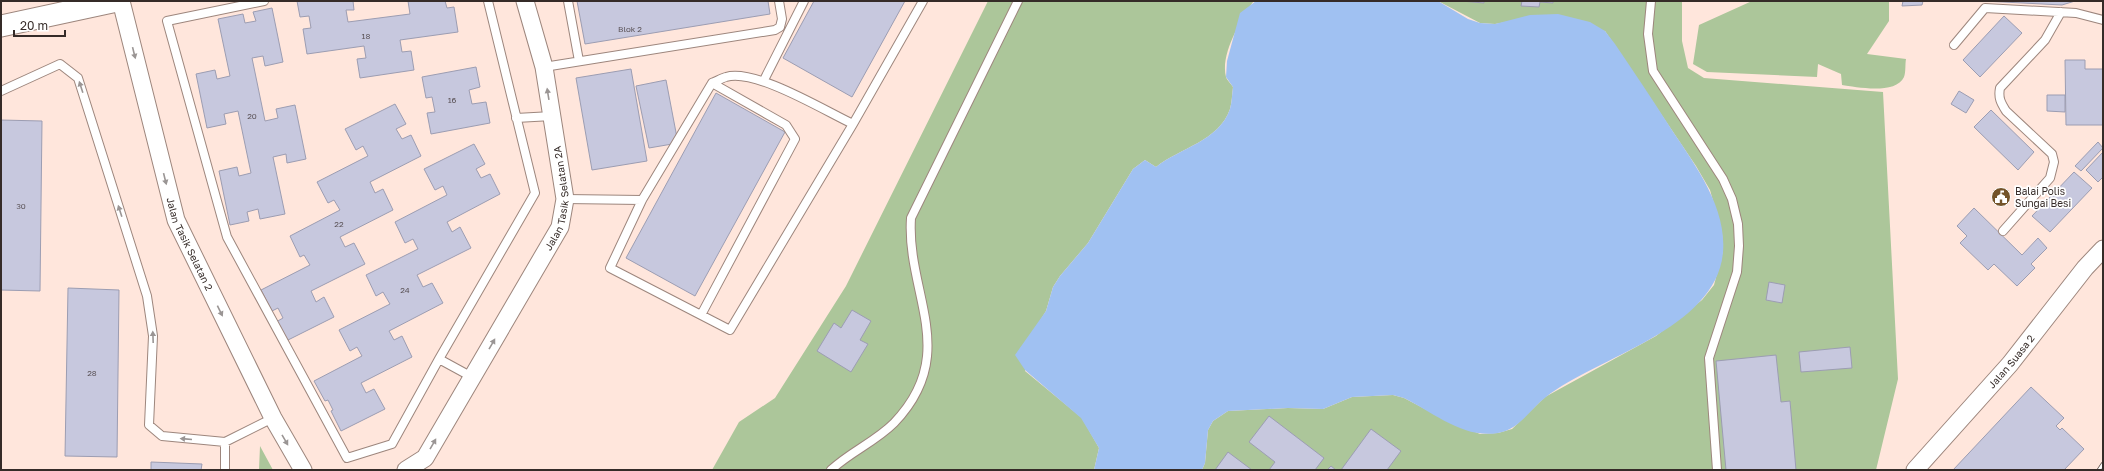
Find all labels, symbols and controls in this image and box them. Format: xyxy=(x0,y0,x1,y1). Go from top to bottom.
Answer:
scale bar xyxy=(14,12,65,38)
text: 20 m xyxy=(20,18,48,33)
house number: Blok 2 xyxy=(618,24,642,34)
house number: 18 xyxy=(362,31,370,41)
one-way arrow xyxy=(131,46,137,59)
one-way arrow xyxy=(78,81,84,93)
one-way arrow xyxy=(545,88,551,100)
house number: 16 xyxy=(448,95,457,105)
house number: 20 xyxy=(247,111,257,121)
street label: Jalan Tasik Selatan 2A xyxy=(542,145,571,252)
one-way arrow xyxy=(163,172,169,185)
place label: Balai Polis Sungai Besi xyxy=(2015,185,2071,209)
public building icon: Balai Polis Sungai Besi xyxy=(1990,186,2012,208)
street label: Jalan Tasik Selatan 2 xyxy=(165,196,216,293)
house number: 30 xyxy=(16,201,26,211)
one-way arrow xyxy=(117,205,123,217)
house number: 22 xyxy=(334,219,344,229)
house number: 24 xyxy=(400,285,410,295)
one-way arrow xyxy=(217,305,224,317)
one-way arrow xyxy=(150,330,156,343)
street label: Jalan Suasa 2 xyxy=(1985,332,2037,391)
one-way arrow xyxy=(488,339,496,349)
house number: 28 xyxy=(87,368,97,378)
one-way arrow xyxy=(282,434,289,445)
one-way arrow xyxy=(180,435,192,442)
one-way arrow xyxy=(430,438,437,450)

